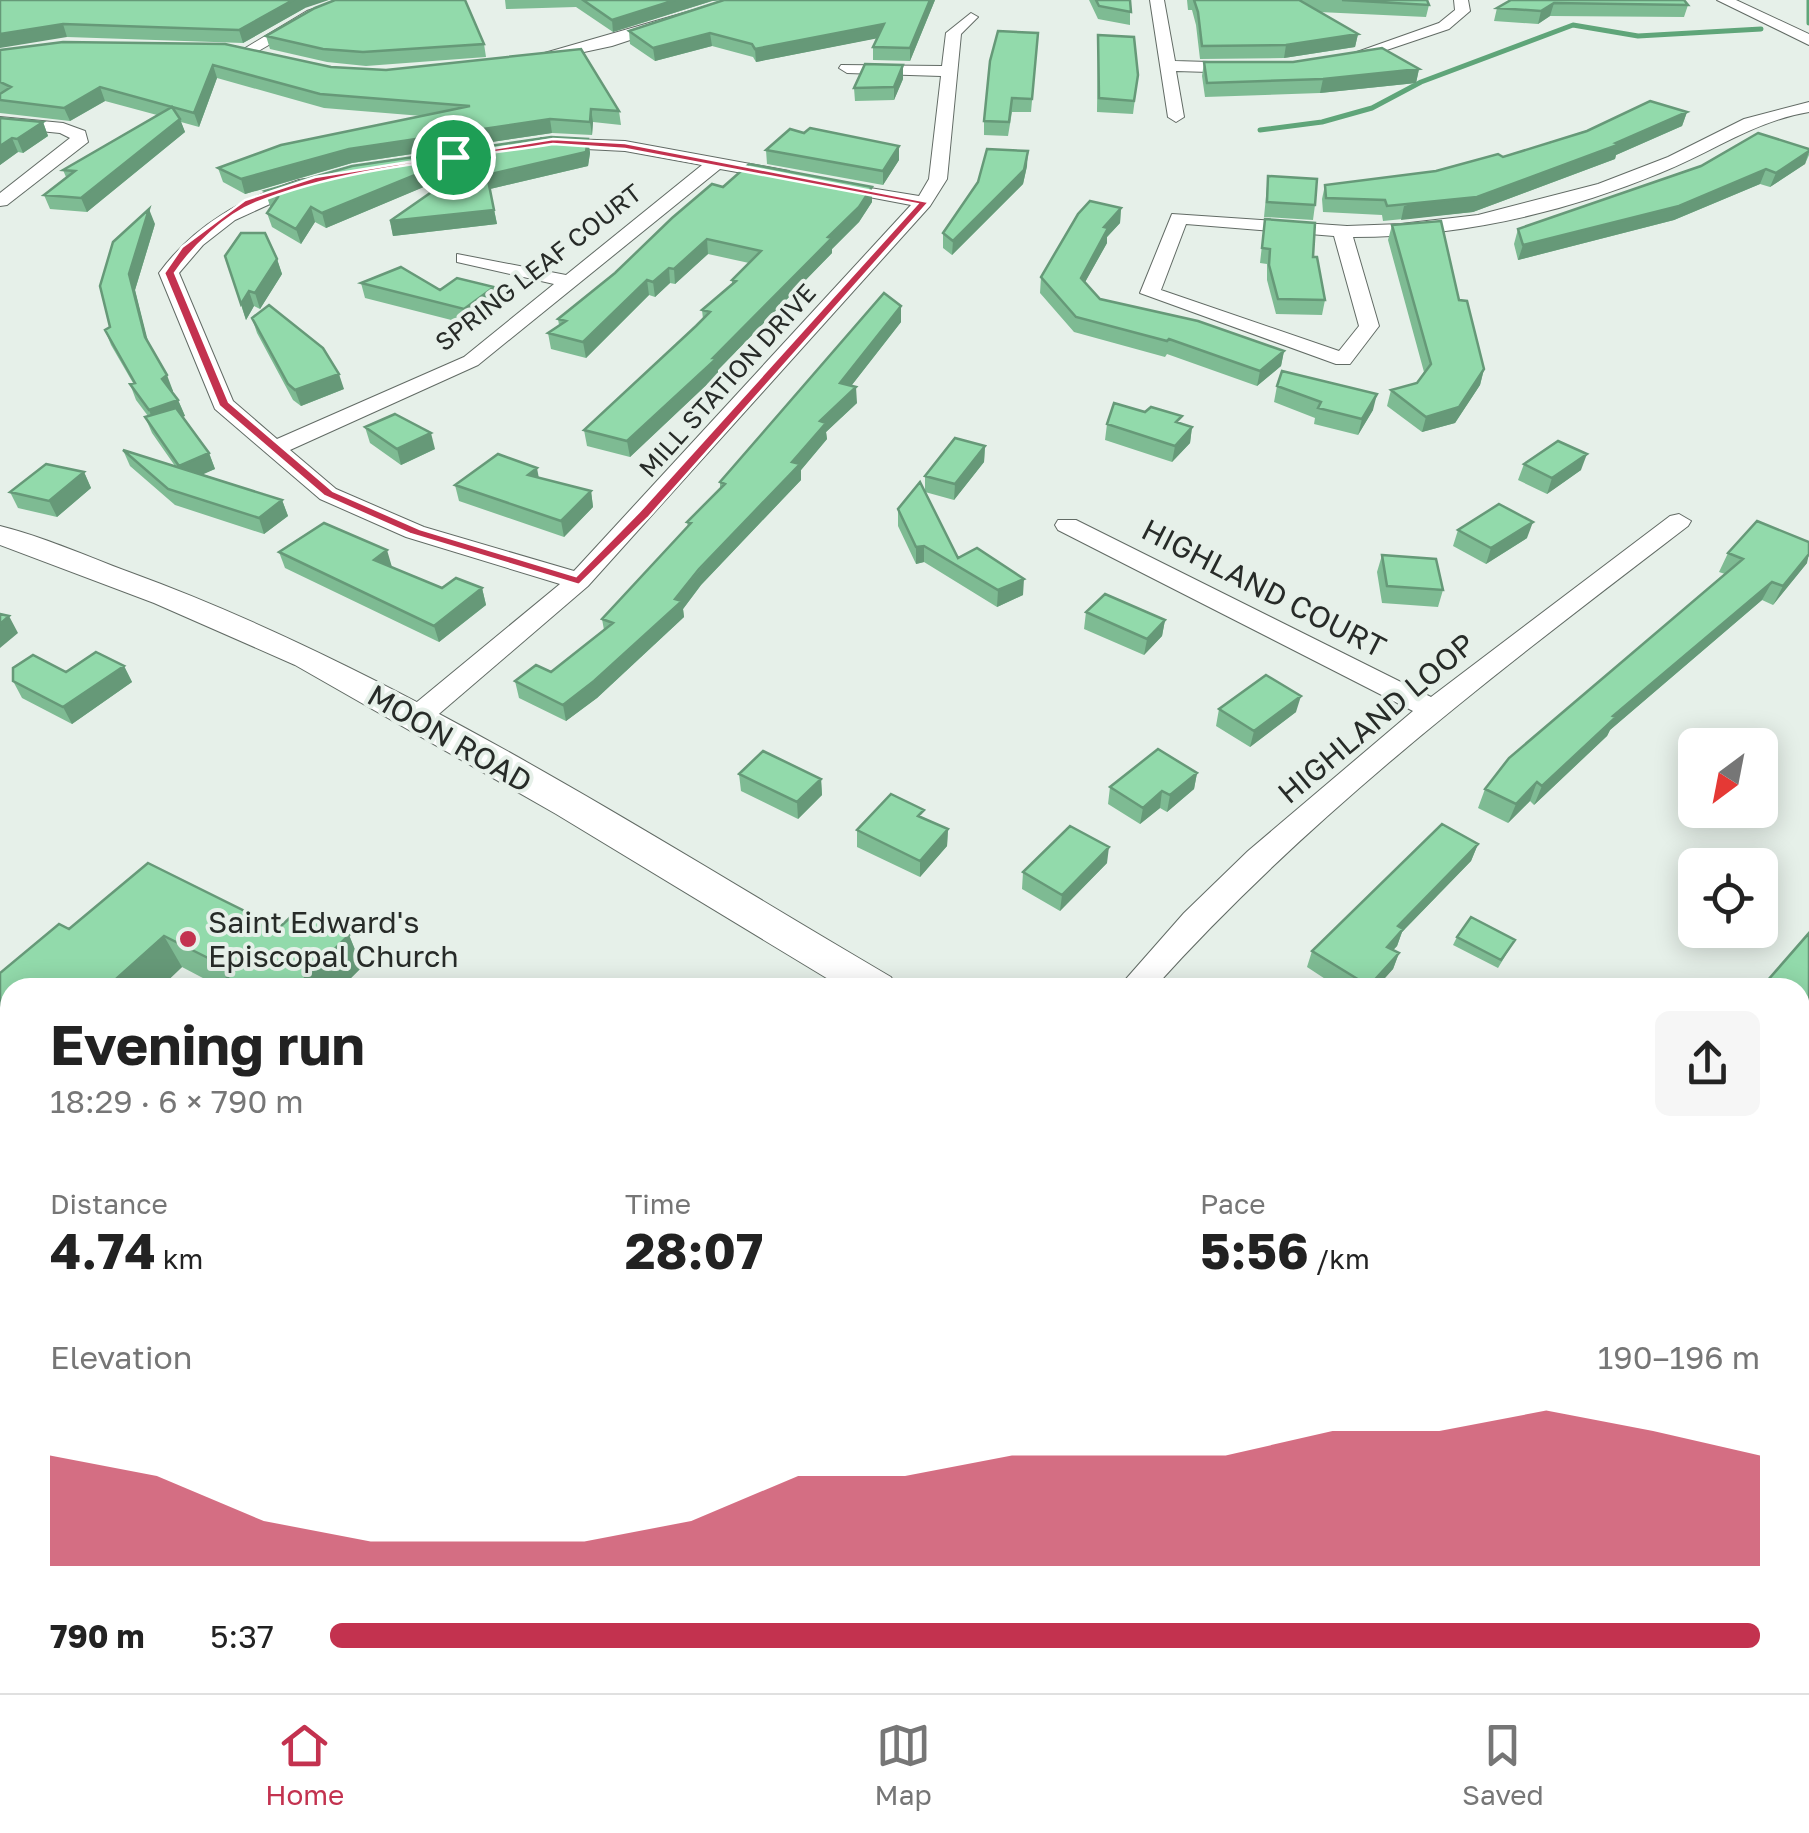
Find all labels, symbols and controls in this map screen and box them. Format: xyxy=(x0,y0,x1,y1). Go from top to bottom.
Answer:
pin xyxy=(411,115,496,200)
icon: arrive xyxy=(426,130,481,185)
street label: SPRING LEAF COURT xyxy=(429,177,647,357)
street label: MILL STATION DRIVE xyxy=(632,277,822,483)
street label: HIGHLAND COURT xyxy=(1136,511,1392,665)
street label: HIGHLAND LOOP xyxy=(1270,625,1482,811)
street label: MOON ROAD xyxy=(361,677,539,799)
north arrow xyxy=(1678,728,1778,828)
map controls xyxy=(1678,728,1778,948)
button: locate xyxy=(1678,848,1778,948)
place label: Saint Edward's Episcopal Church xyxy=(208,904,459,974)
marker: Saint Edward's Episcopal Church xyxy=(177,928,199,950)
text: Evening run xyxy=(50,1011,365,1077)
button: share xyxy=(1655,1011,1760,1116)
text: 18:29 · 6 × 790 m xyxy=(50,1082,304,1120)
text: Distance xyxy=(50,1187,168,1220)
text: Time xyxy=(625,1187,691,1220)
text: Pace xyxy=(1200,1187,1265,1220)
text: 4.74 xyxy=(50,1220,156,1280)
text: 28:07 xyxy=(625,1220,763,1280)
text: 5:56 xyxy=(1200,1220,1309,1280)
text: km xyxy=(156,1242,203,1275)
text: /km xyxy=(1309,1242,1370,1275)
text: Elevation xyxy=(50,1338,192,1376)
text: 190–196 m xyxy=(1598,1338,1760,1376)
text: 790 m xyxy=(50,1617,145,1655)
text: 5:37 xyxy=(210,1617,274,1655)
tab: Home xyxy=(265,1718,344,1811)
tab: Map xyxy=(875,1718,932,1811)
tab: Saved xyxy=(1462,1718,1544,1811)

